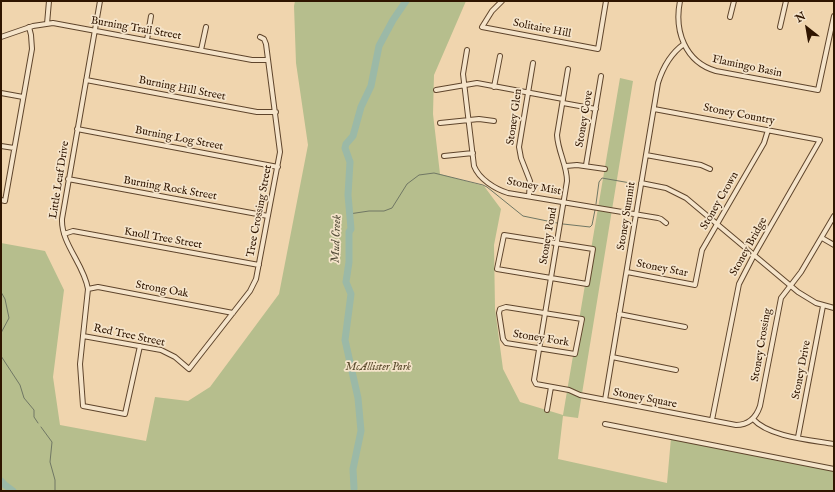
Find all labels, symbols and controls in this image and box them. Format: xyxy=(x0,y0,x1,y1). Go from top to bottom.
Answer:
north arrow xyxy=(787,8,827,48)
text: N xyxy=(793,9,809,26)
street label: Burning Trail Street xyxy=(90,15,182,43)
street label: Solitaire Hill xyxy=(512,17,572,41)
street label: Flamingo Basin xyxy=(711,53,783,81)
street label: Burning Hill Street xyxy=(137,74,227,104)
street label: Stoney Glen xyxy=(505,88,525,146)
street label: Stoney Cove xyxy=(574,90,596,148)
street label: Stoney Country xyxy=(702,102,776,128)
street label: Burning Log Street xyxy=(134,124,224,154)
street label: Little Leaf Drive xyxy=(47,140,73,220)
street label: Tree Crossing Street xyxy=(245,164,275,258)
street label: Stoney Crown xyxy=(698,170,742,232)
street label: Burning Rock Street xyxy=(122,174,218,204)
street label: Stoney Mist xyxy=(506,175,562,199)
street label: Stoney Summit xyxy=(615,181,639,251)
street label: Stoney Pond xyxy=(537,206,561,266)
water label: Mud Creek xyxy=(329,215,345,263)
street label: Stoney Bridge xyxy=(727,215,771,279)
street label: Knoll Tree Street xyxy=(123,226,203,252)
street label: Stoney Star xyxy=(635,258,689,280)
street label: Strong Oak xyxy=(135,279,189,301)
street label: Stoney Crossing xyxy=(749,307,775,383)
street label: Red Tree Street xyxy=(92,322,166,350)
street label: Stoney Fork xyxy=(512,328,570,350)
street label: Stoney Drive xyxy=(790,339,814,401)
park label: McAllister Park xyxy=(345,361,411,375)
street label: Stoney Square xyxy=(612,386,678,412)

